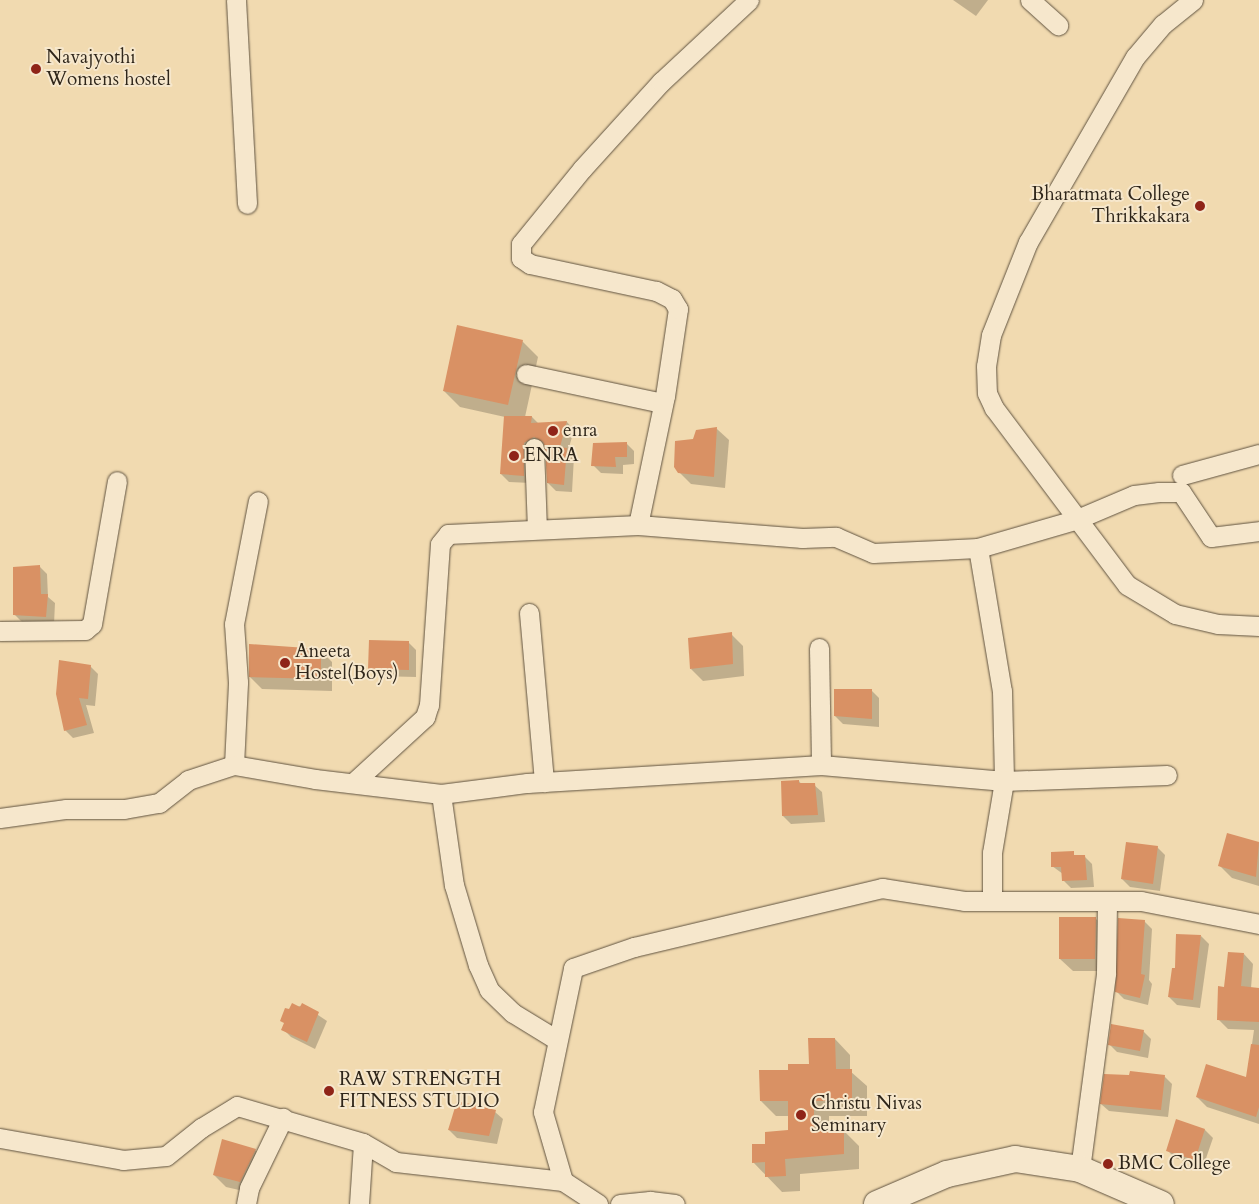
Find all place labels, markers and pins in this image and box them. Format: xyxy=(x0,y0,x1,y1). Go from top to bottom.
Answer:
place label: Navajyothi Womens hostel xyxy=(46,47,171,91)
marker: Navajyothi Womens hostel xyxy=(30,63,42,75)
place label: Bharatmata College Thrikkakara xyxy=(1031,184,1190,228)
marker: Bharatmata College Thrikkakara xyxy=(1194,200,1206,212)
place label: enra xyxy=(563,420,598,442)
marker: enra xyxy=(547,425,559,437)
place label: ENRA xyxy=(524,445,579,467)
marker: ENRA xyxy=(508,450,520,462)
place label: Aneeta Hostel(Boys) xyxy=(295,641,399,685)
marker: Aneeta Hostel(Boys) xyxy=(279,657,291,669)
place label: RAW STRENGTH FITNESS STUDIO xyxy=(339,1069,501,1113)
marker: RAW STRENGTH FITNESS STUDIO xyxy=(323,1085,335,1097)
place label: Christu Nivas Seminary xyxy=(811,1093,922,1137)
marker: Christu Nivas Seminary xyxy=(795,1109,807,1121)
place label: BMC College xyxy=(1118,1153,1231,1175)
marker: BMC College xyxy=(1102,1158,1114,1170)

